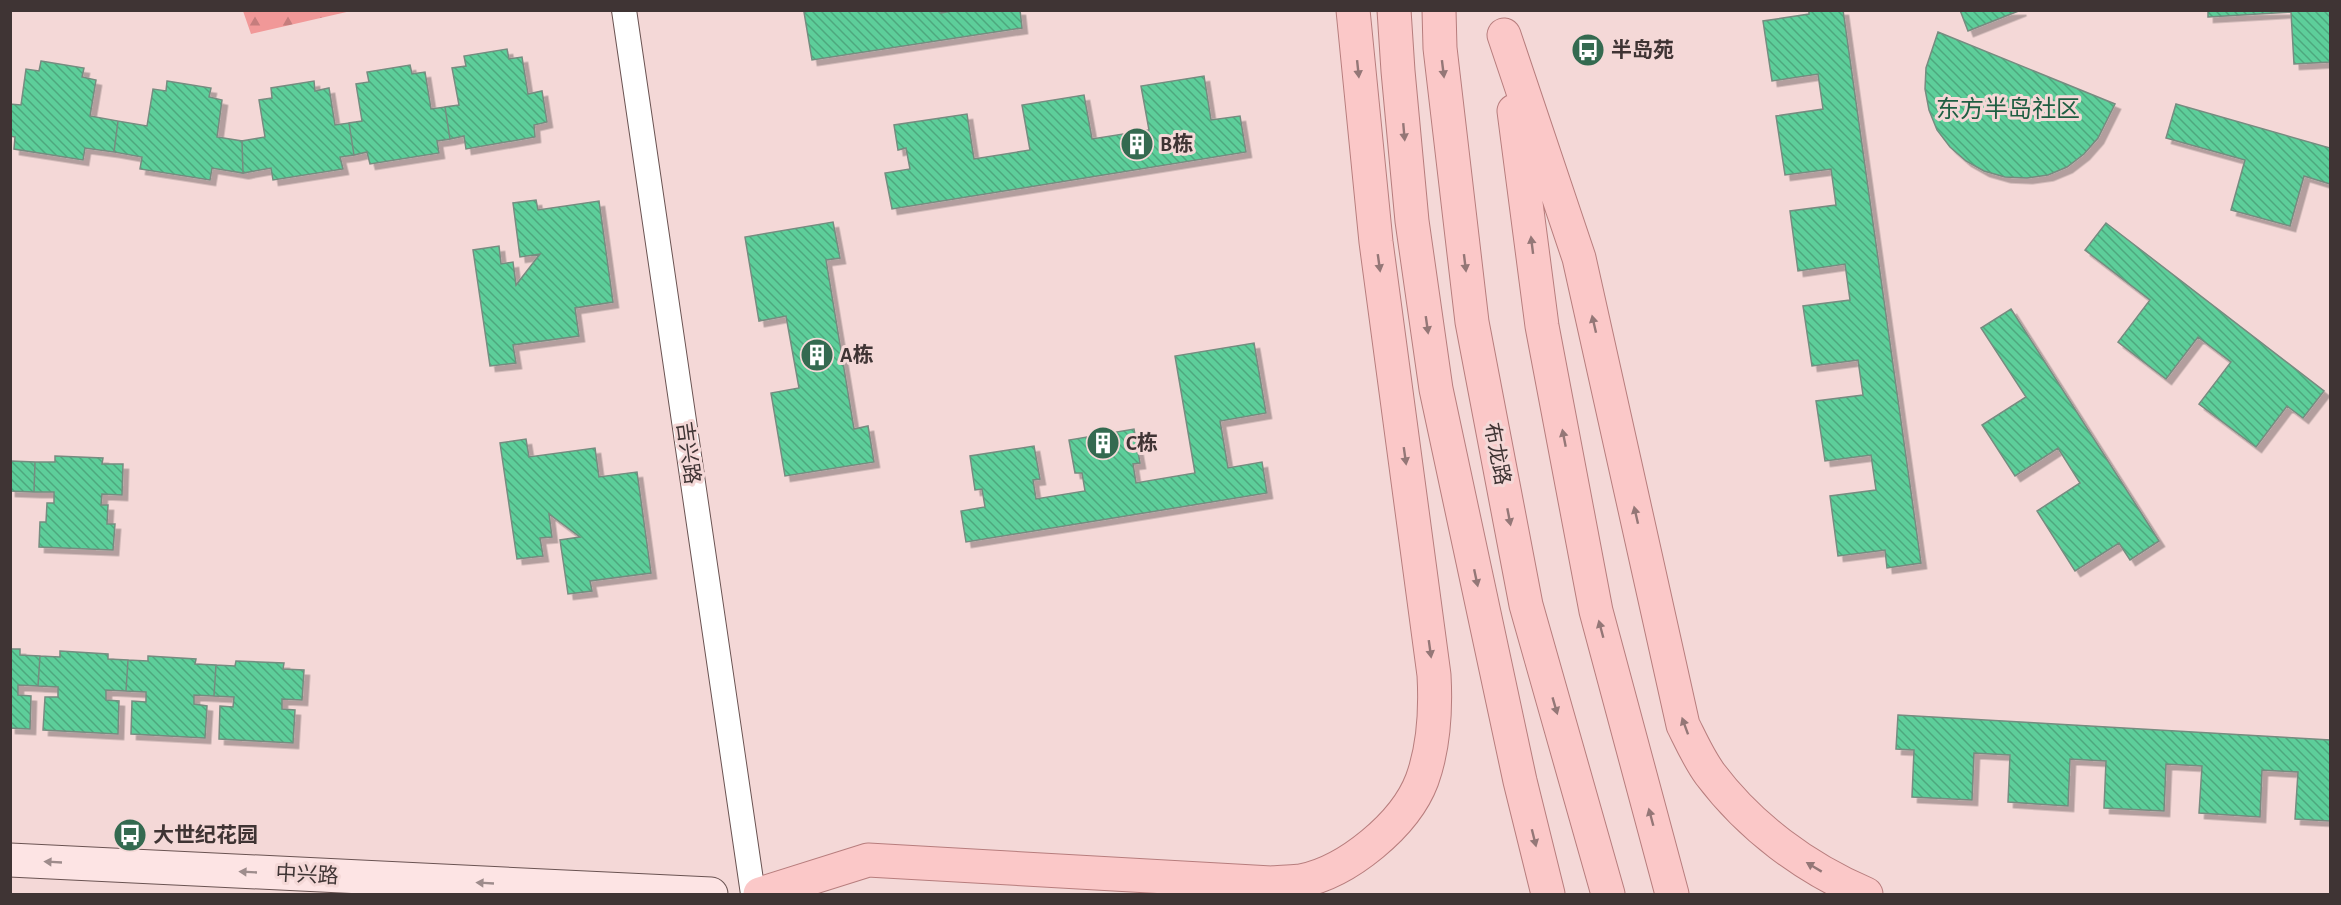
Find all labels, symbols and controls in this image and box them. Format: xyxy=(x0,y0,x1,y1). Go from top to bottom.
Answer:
bus stop icon: 半岛苑 xyxy=(1570,32,1606,68)
place label: 半岛苑 xyxy=(1611,38,1674,61)
one-way arrow xyxy=(1353,59,1363,78)
one-way arrow xyxy=(1438,59,1448,78)
district label: 东方半岛社区 xyxy=(1936,96,2080,122)
one-way arrow xyxy=(1399,122,1409,141)
building icon: B栋 xyxy=(1119,126,1155,162)
place label: B栋 xyxy=(1160,132,1193,155)
one-way arrow xyxy=(1527,236,1536,255)
one-way arrow xyxy=(1374,253,1383,272)
one-way arrow xyxy=(1460,253,1470,272)
one-way arrow xyxy=(1588,315,1598,334)
one-way arrow xyxy=(1422,316,1431,335)
building icon: A栋 xyxy=(799,337,835,373)
place label: A栋 xyxy=(840,343,874,366)
street label: 吉兴路 xyxy=(673,420,704,486)
street label: 布龙路 xyxy=(1481,421,1514,487)
building icon: C栋 xyxy=(1085,425,1121,461)
one-way arrow xyxy=(1559,428,1568,447)
place label: C栋 xyxy=(1126,431,1158,454)
one-way arrow xyxy=(1400,446,1409,465)
one-way arrow xyxy=(1631,505,1641,524)
one-way arrow xyxy=(1505,507,1514,526)
one-way arrow xyxy=(1472,569,1482,588)
one-way arrow xyxy=(1596,620,1605,638)
one-way arrow xyxy=(1426,640,1435,659)
one-way arrow xyxy=(1551,697,1560,715)
one-way arrow xyxy=(1679,717,1689,735)
one-way arrow xyxy=(1646,808,1655,826)
bus stop icon: 大世纪花园 xyxy=(112,817,148,853)
place label: 大世纪花园 xyxy=(153,824,258,846)
one-way arrow xyxy=(1530,829,1540,847)
one-way arrow xyxy=(44,858,63,867)
street label: 中兴路 xyxy=(275,862,339,887)
one-way arrow xyxy=(1806,862,1822,873)
one-way arrow xyxy=(239,867,258,876)
one-way arrow xyxy=(475,879,494,888)

